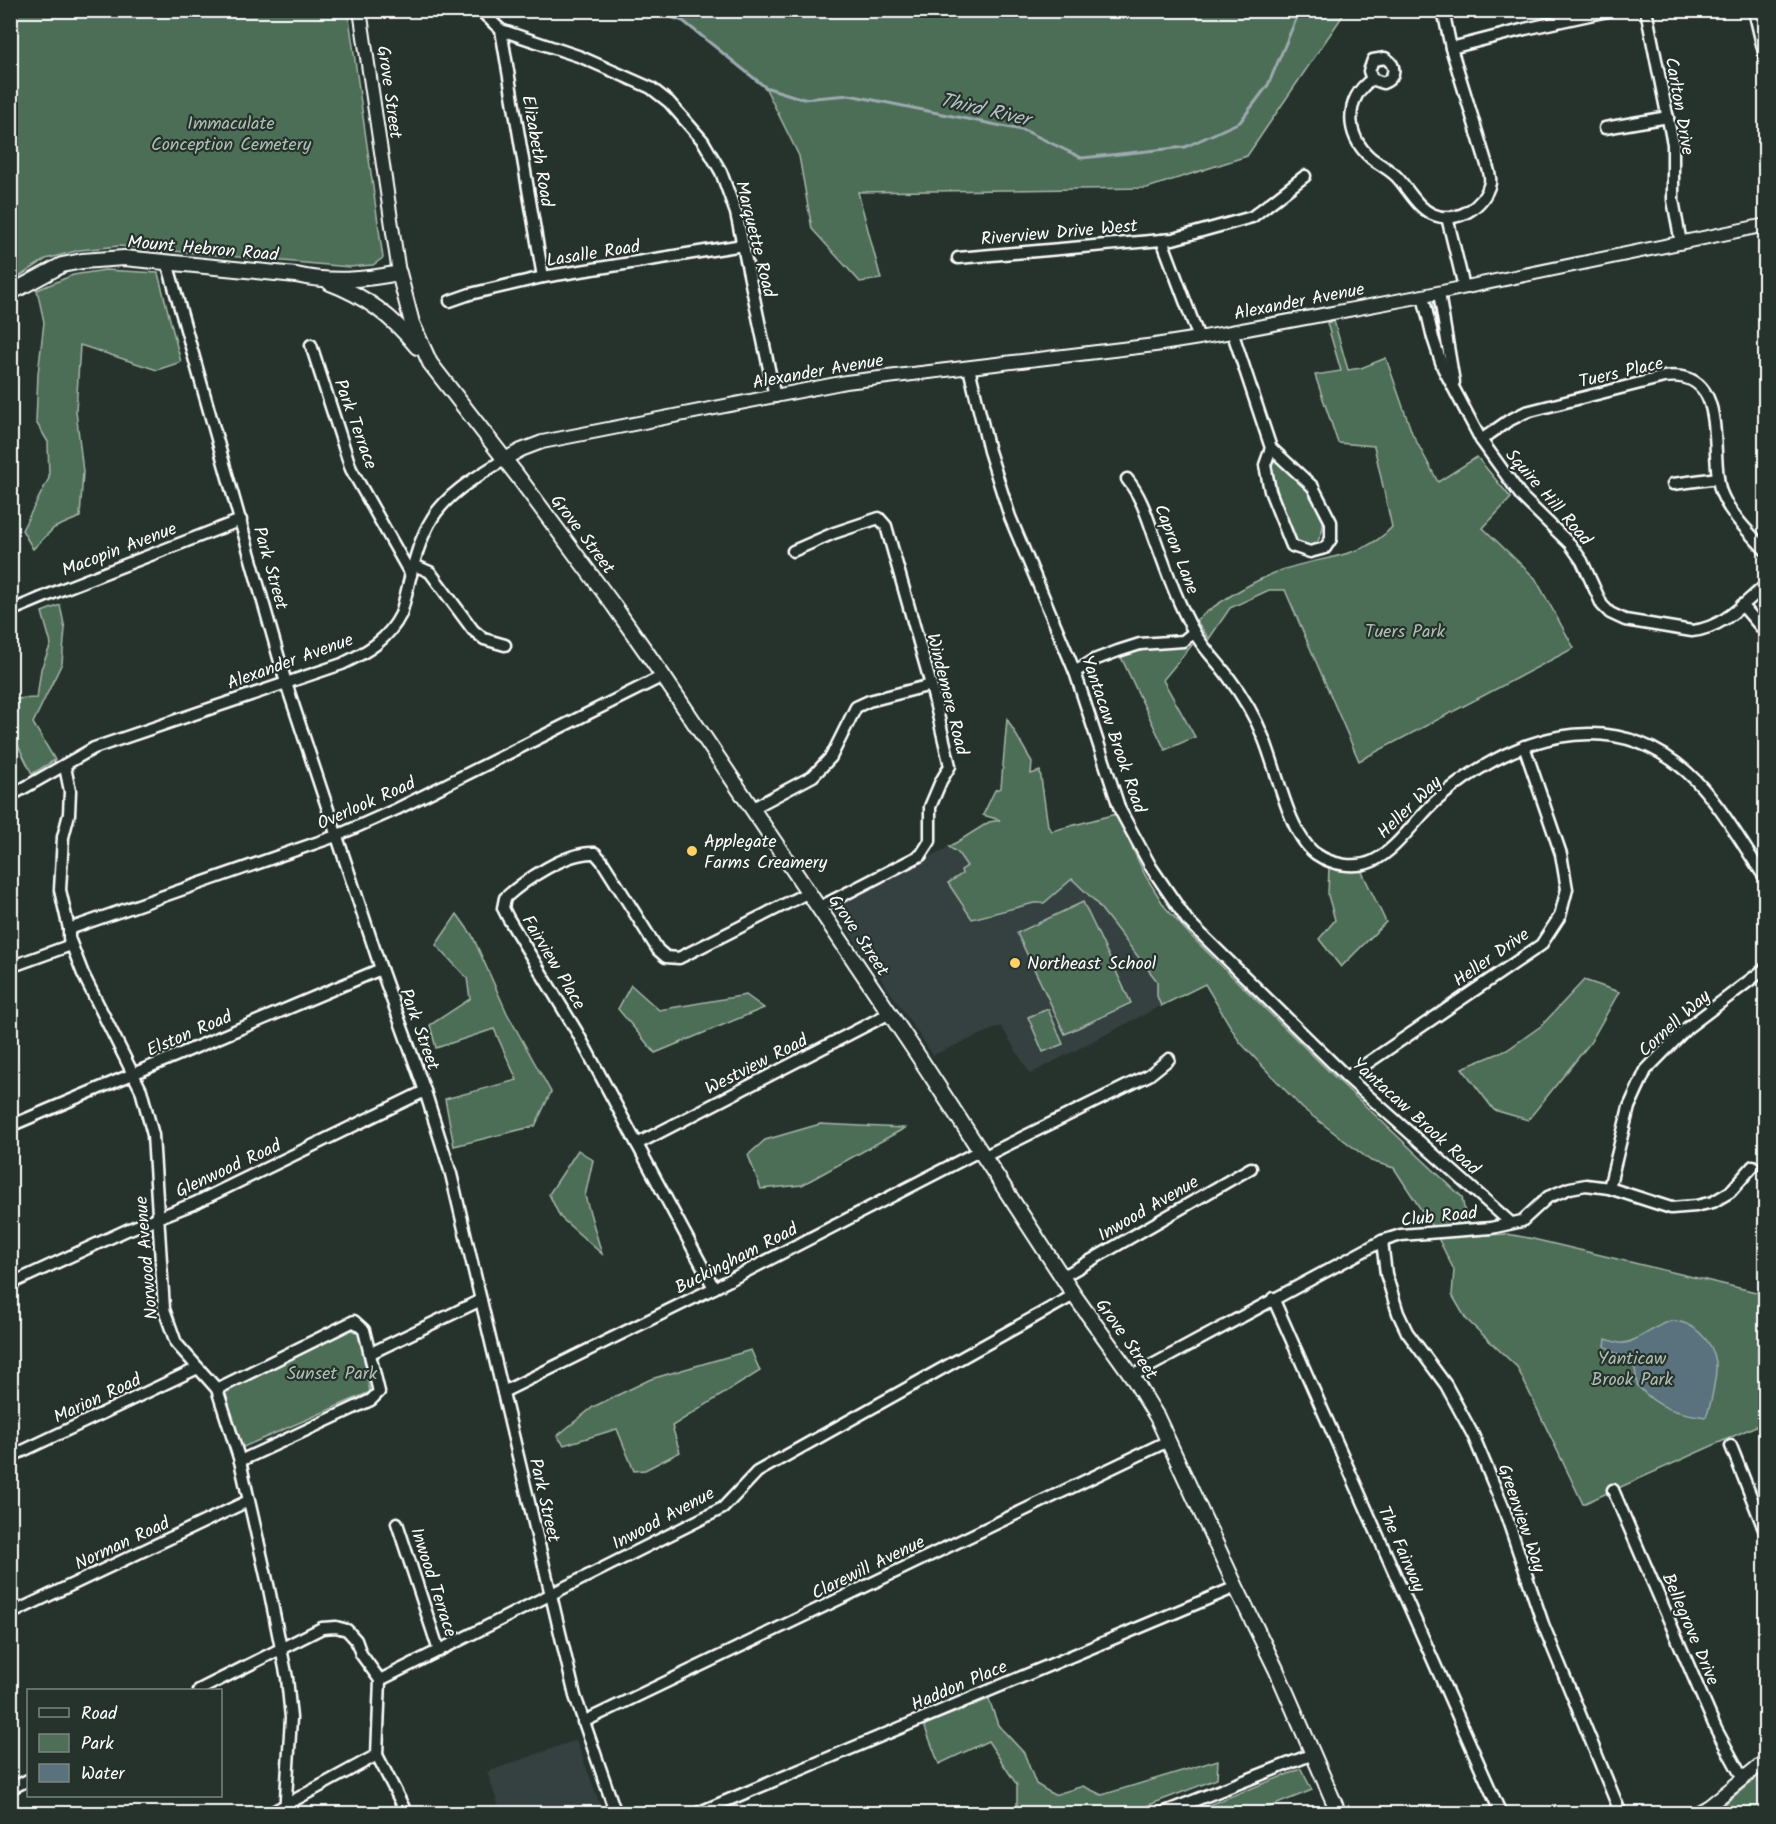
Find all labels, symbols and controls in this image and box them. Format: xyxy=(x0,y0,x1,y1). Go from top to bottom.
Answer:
street label: Grove Street xyxy=(368,44,410,142)
street label: Carlton Drive xyxy=(1656,55,1701,158)
water label: Third River xyxy=(936,85,1037,138)
street label: Elizabeth Road xyxy=(512,93,561,210)
park label: Immaculate Conception Cemetery xyxy=(151,110,312,160)
street label: Marquette Road xyxy=(726,178,783,302)
street label: Riverview Drive West xyxy=(979,212,1140,255)
street label: Mount Hebron Road xyxy=(126,228,281,271)
street label: Lasalle Road xyxy=(544,233,643,276)
street label: Alexander Avenue xyxy=(1232,276,1367,329)
street label: Alexander Avenue xyxy=(751,347,886,398)
street label: Tuers Place xyxy=(1576,350,1666,397)
street label: Park Terrace xyxy=(325,375,384,474)
street label: Squire Hill Road xyxy=(1497,443,1599,554)
street label: Grove Street xyxy=(542,489,622,582)
street label: Capron Lane xyxy=(1145,500,1206,599)
street label: Macopin Avenue xyxy=(58,515,181,586)
street label: Park Street xyxy=(244,523,296,614)
park label: Tuers Park xyxy=(1365,618,1445,647)
street label: Alexander Avenue xyxy=(223,626,358,699)
street label: Windemere Road xyxy=(917,630,976,759)
street label: Yantacaw Brook Road xyxy=(1072,652,1153,818)
street label: Overlook Road xyxy=(313,769,421,839)
street label: Heller Way xyxy=(1371,769,1450,847)
place label: Applegate Farms Creamery xyxy=(704,828,828,878)
marker: Applegate Farms Creamery xyxy=(685,844,699,858)
street label: Grove Street xyxy=(820,889,897,984)
street label: Fairview Place xyxy=(513,910,592,1016)
street label: Heller Drive xyxy=(1448,921,1536,995)
place label: Northeast School xyxy=(1027,950,1157,979)
marker: Northeast School xyxy=(1008,956,1022,970)
street label: Cornell Way xyxy=(1632,983,1718,1065)
street label: Park Street xyxy=(390,984,447,1076)
street label: Elston Road xyxy=(142,1003,238,1065)
street label: Westview Road xyxy=(700,1026,814,1104)
street label: Yantacaw Brook Road xyxy=(1344,1051,1487,1184)
street label: Glenwood Road xyxy=(171,1132,287,1207)
street label: Inwood Avenue xyxy=(1093,1169,1205,1250)
street label: Norwood Avenue xyxy=(128,1195,167,1321)
street label: Club Road xyxy=(1400,1199,1480,1236)
street label: Buckingham Road xyxy=(670,1215,804,1303)
street label: Grove Street xyxy=(1087,1293,1165,1387)
park label: Yanticaw Brook Park xyxy=(1591,1345,1674,1395)
park label: Sunset Park xyxy=(287,1360,378,1389)
street label: Marion Road xyxy=(49,1366,147,1432)
street label: Park Street xyxy=(520,1455,568,1546)
street label: Greenview Way xyxy=(1488,1460,1553,1577)
street label: Inwood Avenue xyxy=(607,1480,720,1559)
street label: The Fairway xyxy=(1369,1502,1433,1598)
street label: Norman Road xyxy=(70,1509,176,1579)
street label: Inwood Terrace xyxy=(401,1524,464,1641)
street label: Clarewill Avenue xyxy=(807,1528,930,1608)
street label: Bellegrove Drive xyxy=(1653,1569,1726,1690)
street label: Haddon Place xyxy=(907,1653,1012,1720)
legend xyxy=(27,1689,222,1797)
text: Road xyxy=(81,1700,118,1729)
text: Park xyxy=(81,1730,114,1759)
text: Water xyxy=(81,1760,126,1789)

